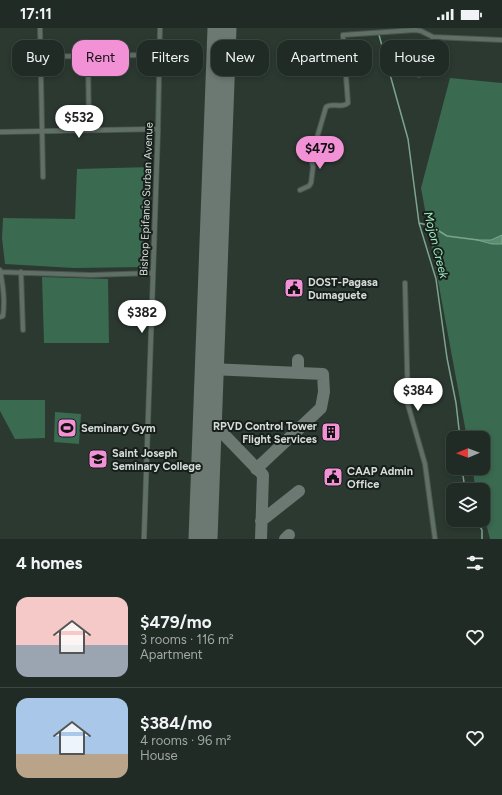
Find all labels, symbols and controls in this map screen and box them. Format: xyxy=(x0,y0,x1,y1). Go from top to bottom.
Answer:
text: 17:11 xyxy=(20,5,52,23)
chip: Buy xyxy=(12,40,64,76)
chip: Rent xyxy=(72,40,129,76)
chip: Filters xyxy=(137,40,203,76)
chip: New xyxy=(211,40,269,76)
chip: Apartment xyxy=(277,40,372,76)
chip: House xyxy=(380,40,449,76)
pin: $532 xyxy=(55,105,103,139)
text: $532 xyxy=(64,110,94,125)
street label: Bishop Epifanio Surban Avenue xyxy=(137,122,156,276)
pin: $479 xyxy=(296,136,344,170)
text: $479 xyxy=(305,141,335,156)
water label: Mojon Creek xyxy=(421,210,451,281)
place label: DOST-Pagasa Dumaguete xyxy=(308,276,378,302)
public building icon: DOST-Pagasa Dumaguete xyxy=(283,277,305,299)
pin: $382 xyxy=(118,300,166,334)
text: $382 xyxy=(127,305,157,320)
pin: $384 xyxy=(394,378,442,412)
text: $384 xyxy=(403,383,433,398)
sports icon: Seminary Gym xyxy=(56,417,78,439)
place label: RPVD Control Tower Flight Services xyxy=(213,420,318,446)
building icon: RPVD Control Tower Flight Services xyxy=(320,421,342,443)
place label: Seminary Gym xyxy=(81,422,156,435)
north arrow xyxy=(446,431,490,475)
map controls xyxy=(446,431,490,527)
place label: Saint Joseph Seminary College xyxy=(112,447,201,473)
school or university icon: Saint Joseph Seminary College xyxy=(87,448,109,470)
place label: CAAP Admin Office xyxy=(347,465,413,491)
public building icon: CAAP Admin Office xyxy=(322,466,344,488)
button: layers xyxy=(446,483,490,527)
icon: filters xyxy=(464,552,486,574)
text: 4 homes xyxy=(16,553,83,573)
text: $479/mo xyxy=(140,612,212,632)
icon: home xyxy=(48,613,96,661)
icon: heart xyxy=(464,626,486,648)
text: 3 rooms · 116 m² xyxy=(140,632,234,647)
text: Apartment xyxy=(140,647,203,662)
text: $384/mo xyxy=(140,713,212,733)
icon: home xyxy=(48,714,96,762)
icon: heart xyxy=(464,727,486,749)
text: 4 rooms · 96 m² xyxy=(140,733,231,748)
text: House xyxy=(140,748,178,763)

